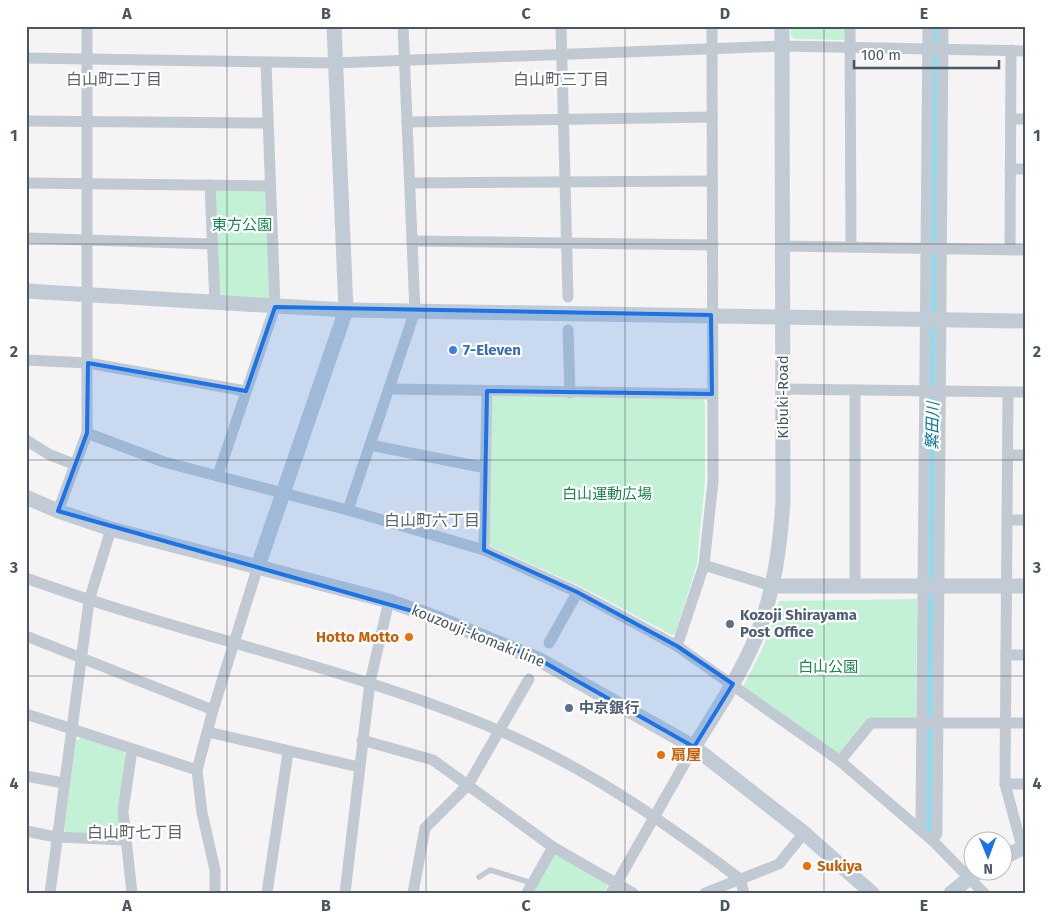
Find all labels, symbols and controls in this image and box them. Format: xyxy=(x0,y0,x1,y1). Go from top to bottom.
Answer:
text: A xyxy=(121,4,132,23)
text: B xyxy=(321,4,331,23)
text: C xyxy=(521,4,531,23)
text: D xyxy=(720,4,730,23)
text: E xyxy=(920,4,928,23)
scale bar xyxy=(854,38,998,70)
text: 100 m xyxy=(861,46,901,64)
district label: 白山町二丁目 xyxy=(66,70,162,89)
district label: 白山町三丁目 xyxy=(513,70,609,89)
text: 1 xyxy=(10,126,18,145)
text: 1 xyxy=(1033,126,1041,145)
park label: 東方公園 xyxy=(212,216,272,234)
place label: 7-Eleven xyxy=(463,341,521,359)
text: 2 xyxy=(10,342,18,361)
text: 2 xyxy=(1033,342,1041,361)
marker: 7-Eleven xyxy=(447,344,459,356)
street label: Kibuki-Road xyxy=(774,355,792,439)
water label: 繁田川 xyxy=(923,400,942,450)
park label: 白山運動広場 xyxy=(562,485,652,503)
district label: 白山町六丁目 xyxy=(384,511,480,530)
text: 3 xyxy=(9,558,18,577)
text: 3 xyxy=(1032,558,1041,577)
street label: kouzouji-komaki line xyxy=(409,601,547,671)
place label: Kozoji Shirayama Post Office xyxy=(740,606,857,641)
marker: Kozoji Shirayama Post Office xyxy=(724,618,736,630)
place label: Hotto Motto xyxy=(316,628,399,646)
marker: Hotto Motto xyxy=(403,631,415,643)
park label: 白山公園 xyxy=(798,658,858,676)
place label: 中京銀行 xyxy=(579,699,639,717)
marker: 中京銀行 xyxy=(563,702,575,714)
place label: 扇屋 xyxy=(671,746,701,764)
marker: 扇屋 xyxy=(655,749,667,761)
text: 4 xyxy=(9,774,19,793)
text: 4 xyxy=(1032,774,1042,793)
district label: 白山町七丁目 xyxy=(87,823,183,842)
north arrow xyxy=(964,832,1014,882)
place label: Sukiya xyxy=(817,857,862,875)
marker: Sukiya xyxy=(801,860,813,872)
text: N xyxy=(983,860,993,877)
text: A xyxy=(121,896,132,915)
text: B xyxy=(321,896,331,915)
text: C xyxy=(521,896,531,915)
text: D xyxy=(720,896,730,915)
text: E xyxy=(920,896,928,915)

